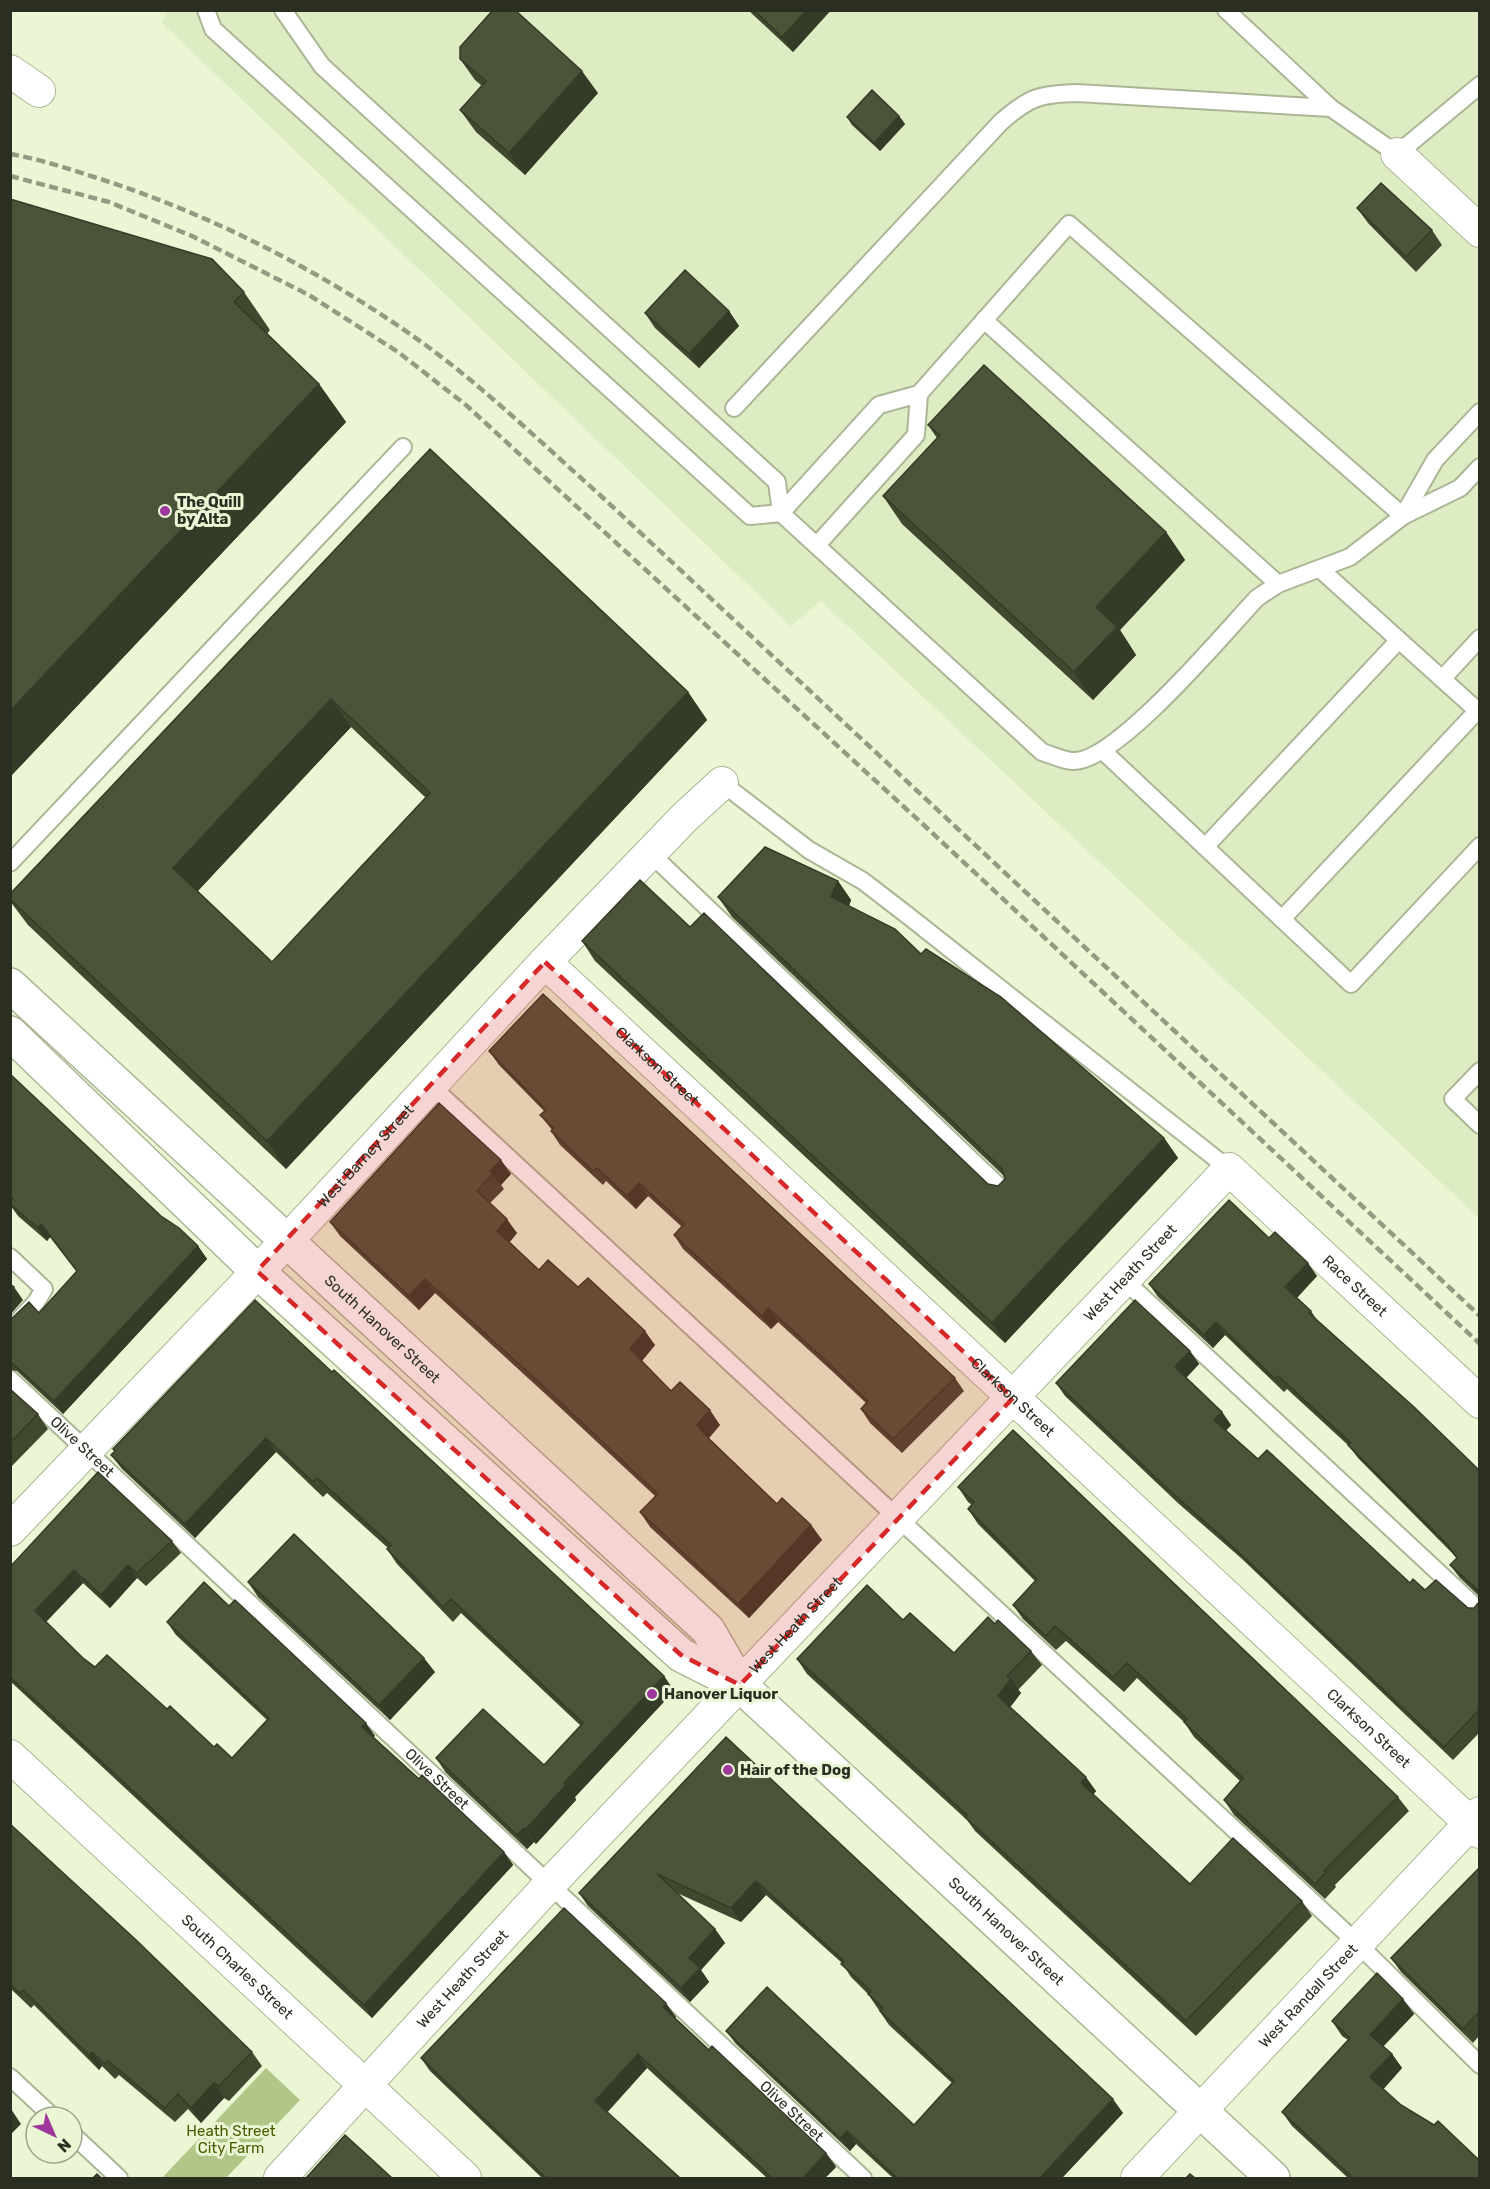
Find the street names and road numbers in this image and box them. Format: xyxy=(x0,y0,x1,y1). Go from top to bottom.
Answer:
street label: Clarkson Street xyxy=(611,1023,703,1110)
street label: West Barney Street xyxy=(314,1101,418,1211)
street label: West Heath Street xyxy=(1080,1221,1181,1325)
street label: Race Street xyxy=(1319,1251,1391,1320)
street label: South Hanover Street xyxy=(321,1271,444,1387)
street label: Clarkson Street xyxy=(967,1354,1058,1441)
street label: Olive Street xyxy=(47,1412,118,1481)
street label: West Heath Street xyxy=(746,1573,846,1677)
street label: Clarkson Street xyxy=(1323,1685,1414,1772)
street label: Olive Street xyxy=(401,1745,473,1813)
street label: South Hanover Street xyxy=(945,1873,1068,1989)
street label: South Charles Street xyxy=(178,1911,297,2023)
street label: West Heath Street xyxy=(413,1926,512,2032)
street label: West Randall Street xyxy=(1255,1940,1361,2052)
street label: Olive Street xyxy=(756,2077,827,2146)

